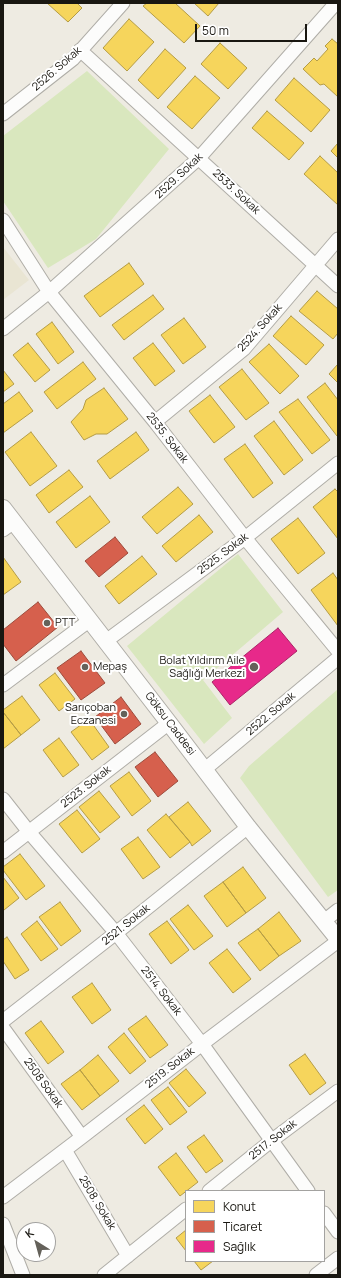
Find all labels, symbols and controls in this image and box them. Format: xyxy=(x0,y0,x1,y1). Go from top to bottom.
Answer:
scale bar xyxy=(197,16,309,42)
text: 50 m xyxy=(202,22,229,39)
street label: 2526. Sokak xyxy=(30,44,84,94)
street label: 2529. Sokak xyxy=(152,151,206,201)
street label: 2533. Sokak xyxy=(210,167,262,217)
street label: 2524. Sokak xyxy=(235,301,285,355)
street label: 2535. Sokak xyxy=(143,410,191,466)
street label: 2525. Sokak xyxy=(195,531,251,577)
place label: PTT xyxy=(55,616,75,630)
marker: PTT xyxy=(42,618,52,628)
place label: Bolat Yıldırım Aile Sağlığı Merkezi xyxy=(160,654,245,680)
place label: Mepaş xyxy=(93,660,127,674)
marker: Bolat Yıldırım Aile Sağlığı Merkezi xyxy=(248,661,260,673)
marker: Mepaş xyxy=(80,662,90,672)
street label: Göksu Caddesi xyxy=(142,690,198,758)
street label: 2522. Sokak xyxy=(244,690,298,738)
place label: Sarıçoban Eczanesi xyxy=(65,701,116,727)
marker: Sarıçoban Eczanesi xyxy=(119,709,129,719)
street label: 2523. Sokak xyxy=(58,763,114,811)
street label: 2521. Sokak xyxy=(99,902,153,948)
street label: 2514. Sokak xyxy=(138,964,184,1018)
street label: 2519. Sokak xyxy=(143,1045,197,1091)
street label: 2508 Sokak xyxy=(21,1056,65,1110)
street label: 2517. Sokak xyxy=(246,1117,300,1163)
street label: 2508. Sokak xyxy=(76,1173,118,1233)
legend xyxy=(185,1190,325,1262)
text: Konut xyxy=(223,1198,256,1215)
text: Ticaret xyxy=(223,1218,262,1235)
north arrow xyxy=(16,1222,56,1262)
text: K xyxy=(22,1225,36,1241)
text: Sağlık xyxy=(223,1238,256,1255)

